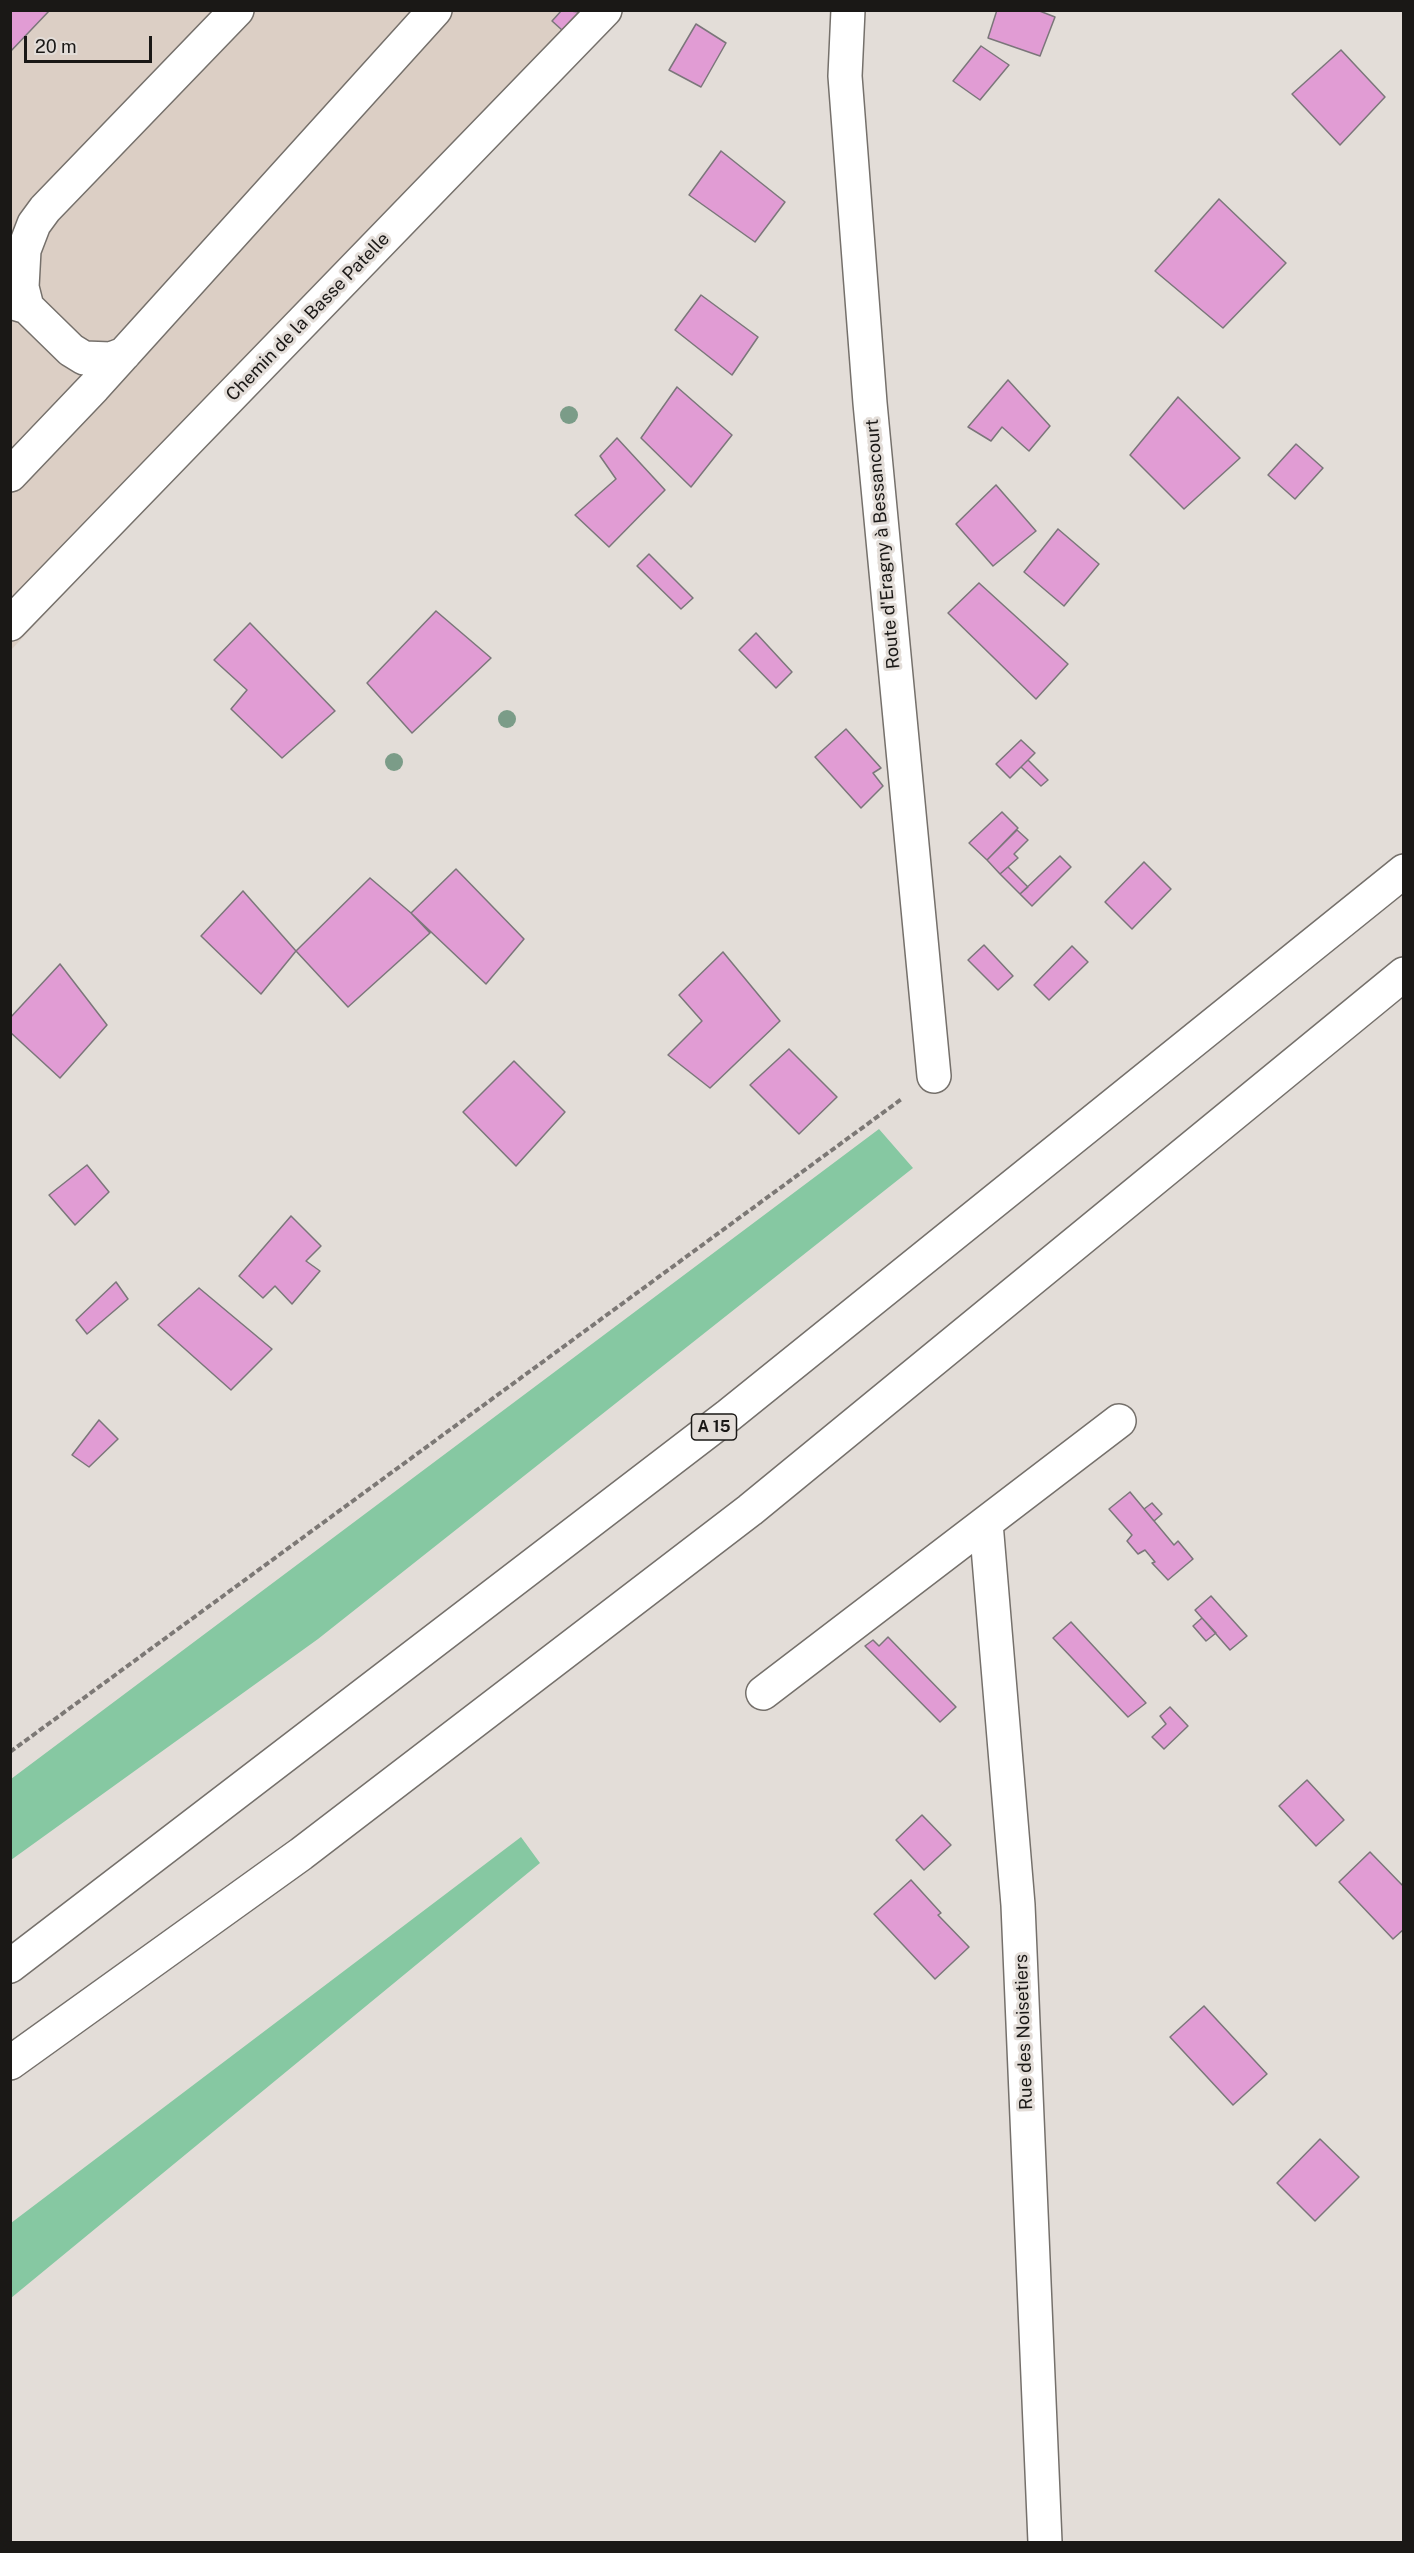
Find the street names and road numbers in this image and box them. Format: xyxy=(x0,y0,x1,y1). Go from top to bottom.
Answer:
street label: Chemin de la Basse Patelle xyxy=(222,228,394,406)
street label: Route d'Eragny à Bessancourt xyxy=(861,418,905,670)
road number: A 15 xyxy=(692,1414,736,1440)
street label: Rue des Noisetiers xyxy=(1010,1954,1038,2110)

